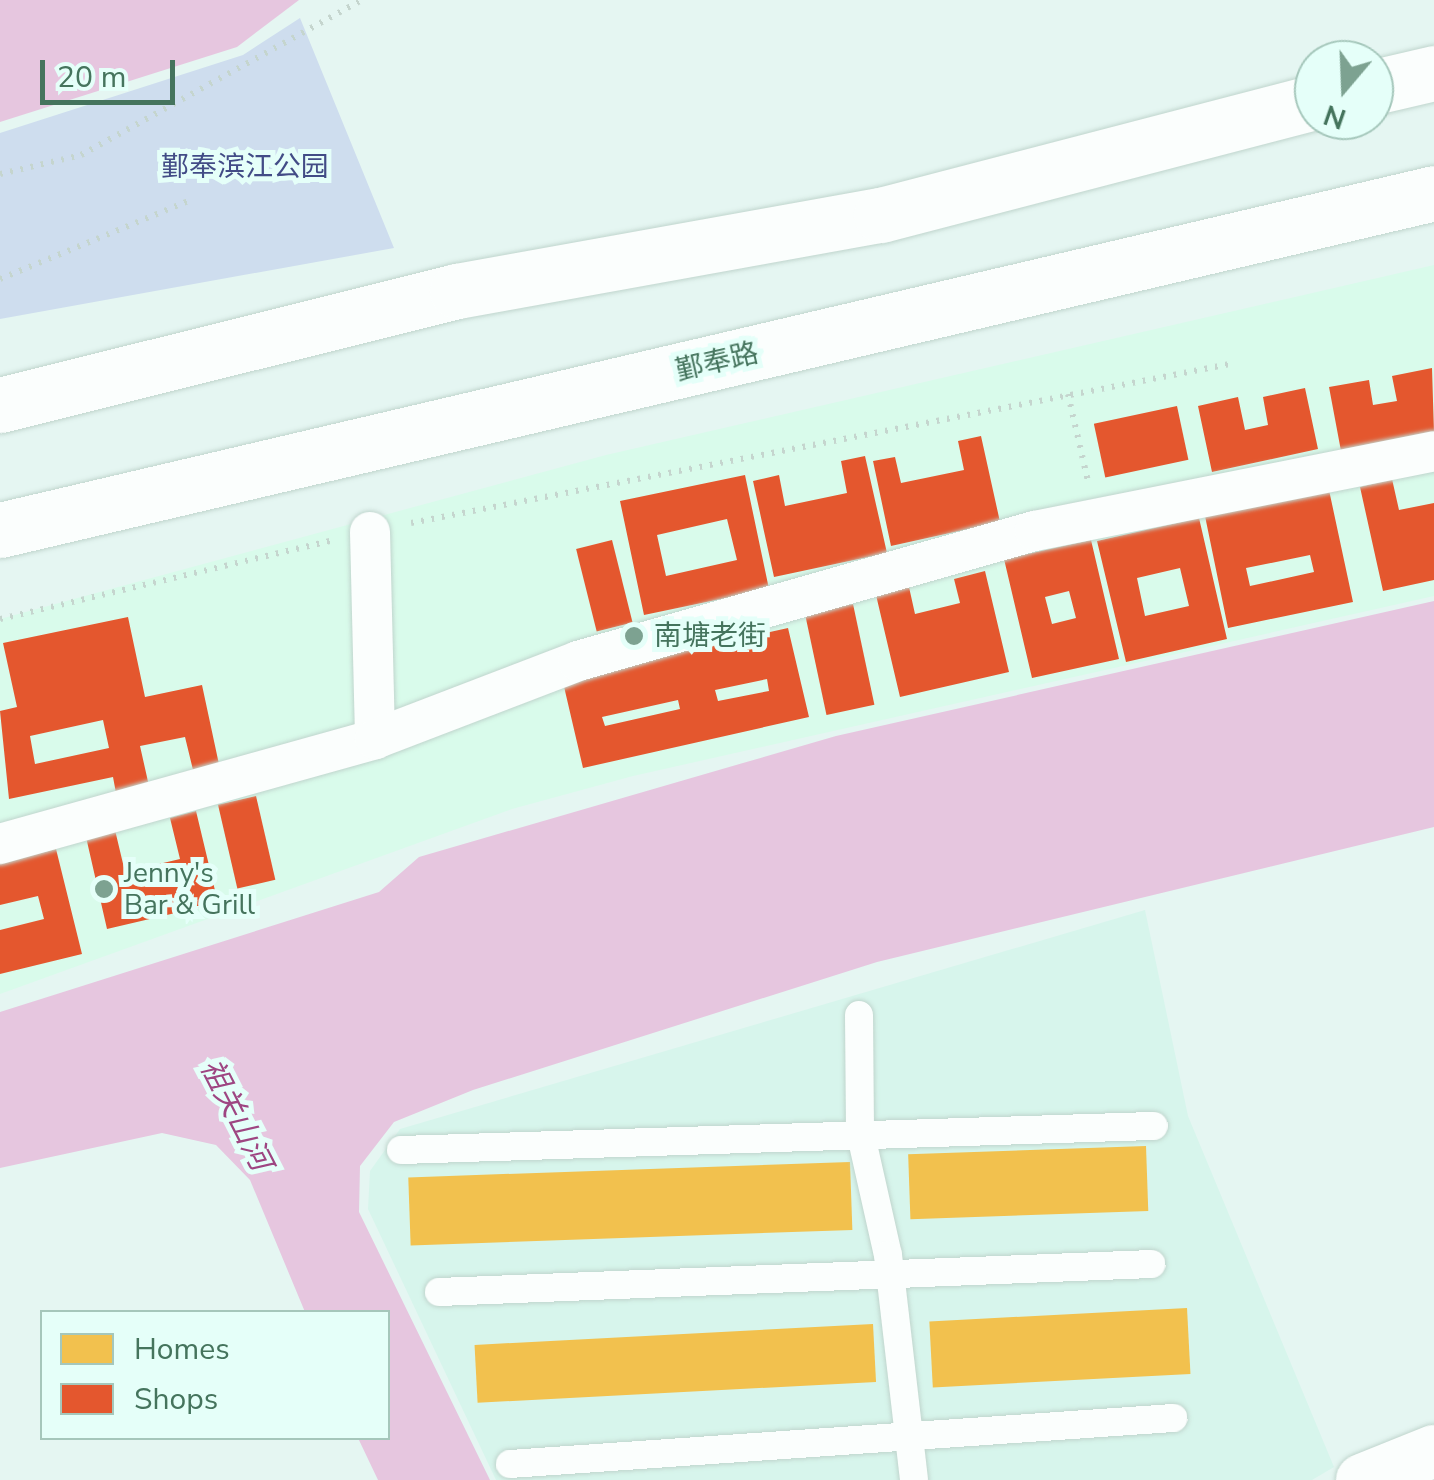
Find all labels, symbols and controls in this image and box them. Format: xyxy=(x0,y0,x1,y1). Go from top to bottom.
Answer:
scale bar xyxy=(45,40,180,102)
north arrow xyxy=(1294,40,1394,140)
text: 20 m xyxy=(57,57,126,98)
text: N xyxy=(1319,95,1351,138)
park label: 鄞奉滨江公园 xyxy=(161,150,329,184)
street label: 鄞奉路 xyxy=(672,336,762,388)
place label: 南塘老街 xyxy=(654,619,766,653)
marker: 南塘老街 xyxy=(623,625,645,647)
place label: Jenny's Bar & Grill xyxy=(124,856,255,922)
marker: Jenny's Bar & Grill xyxy=(93,878,115,900)
water label: 祖关山河 xyxy=(192,1053,278,1177)
legend xyxy=(40,1310,390,1440)
text: Homes xyxy=(134,1329,230,1370)
text: Shops xyxy=(134,1379,218,1420)

